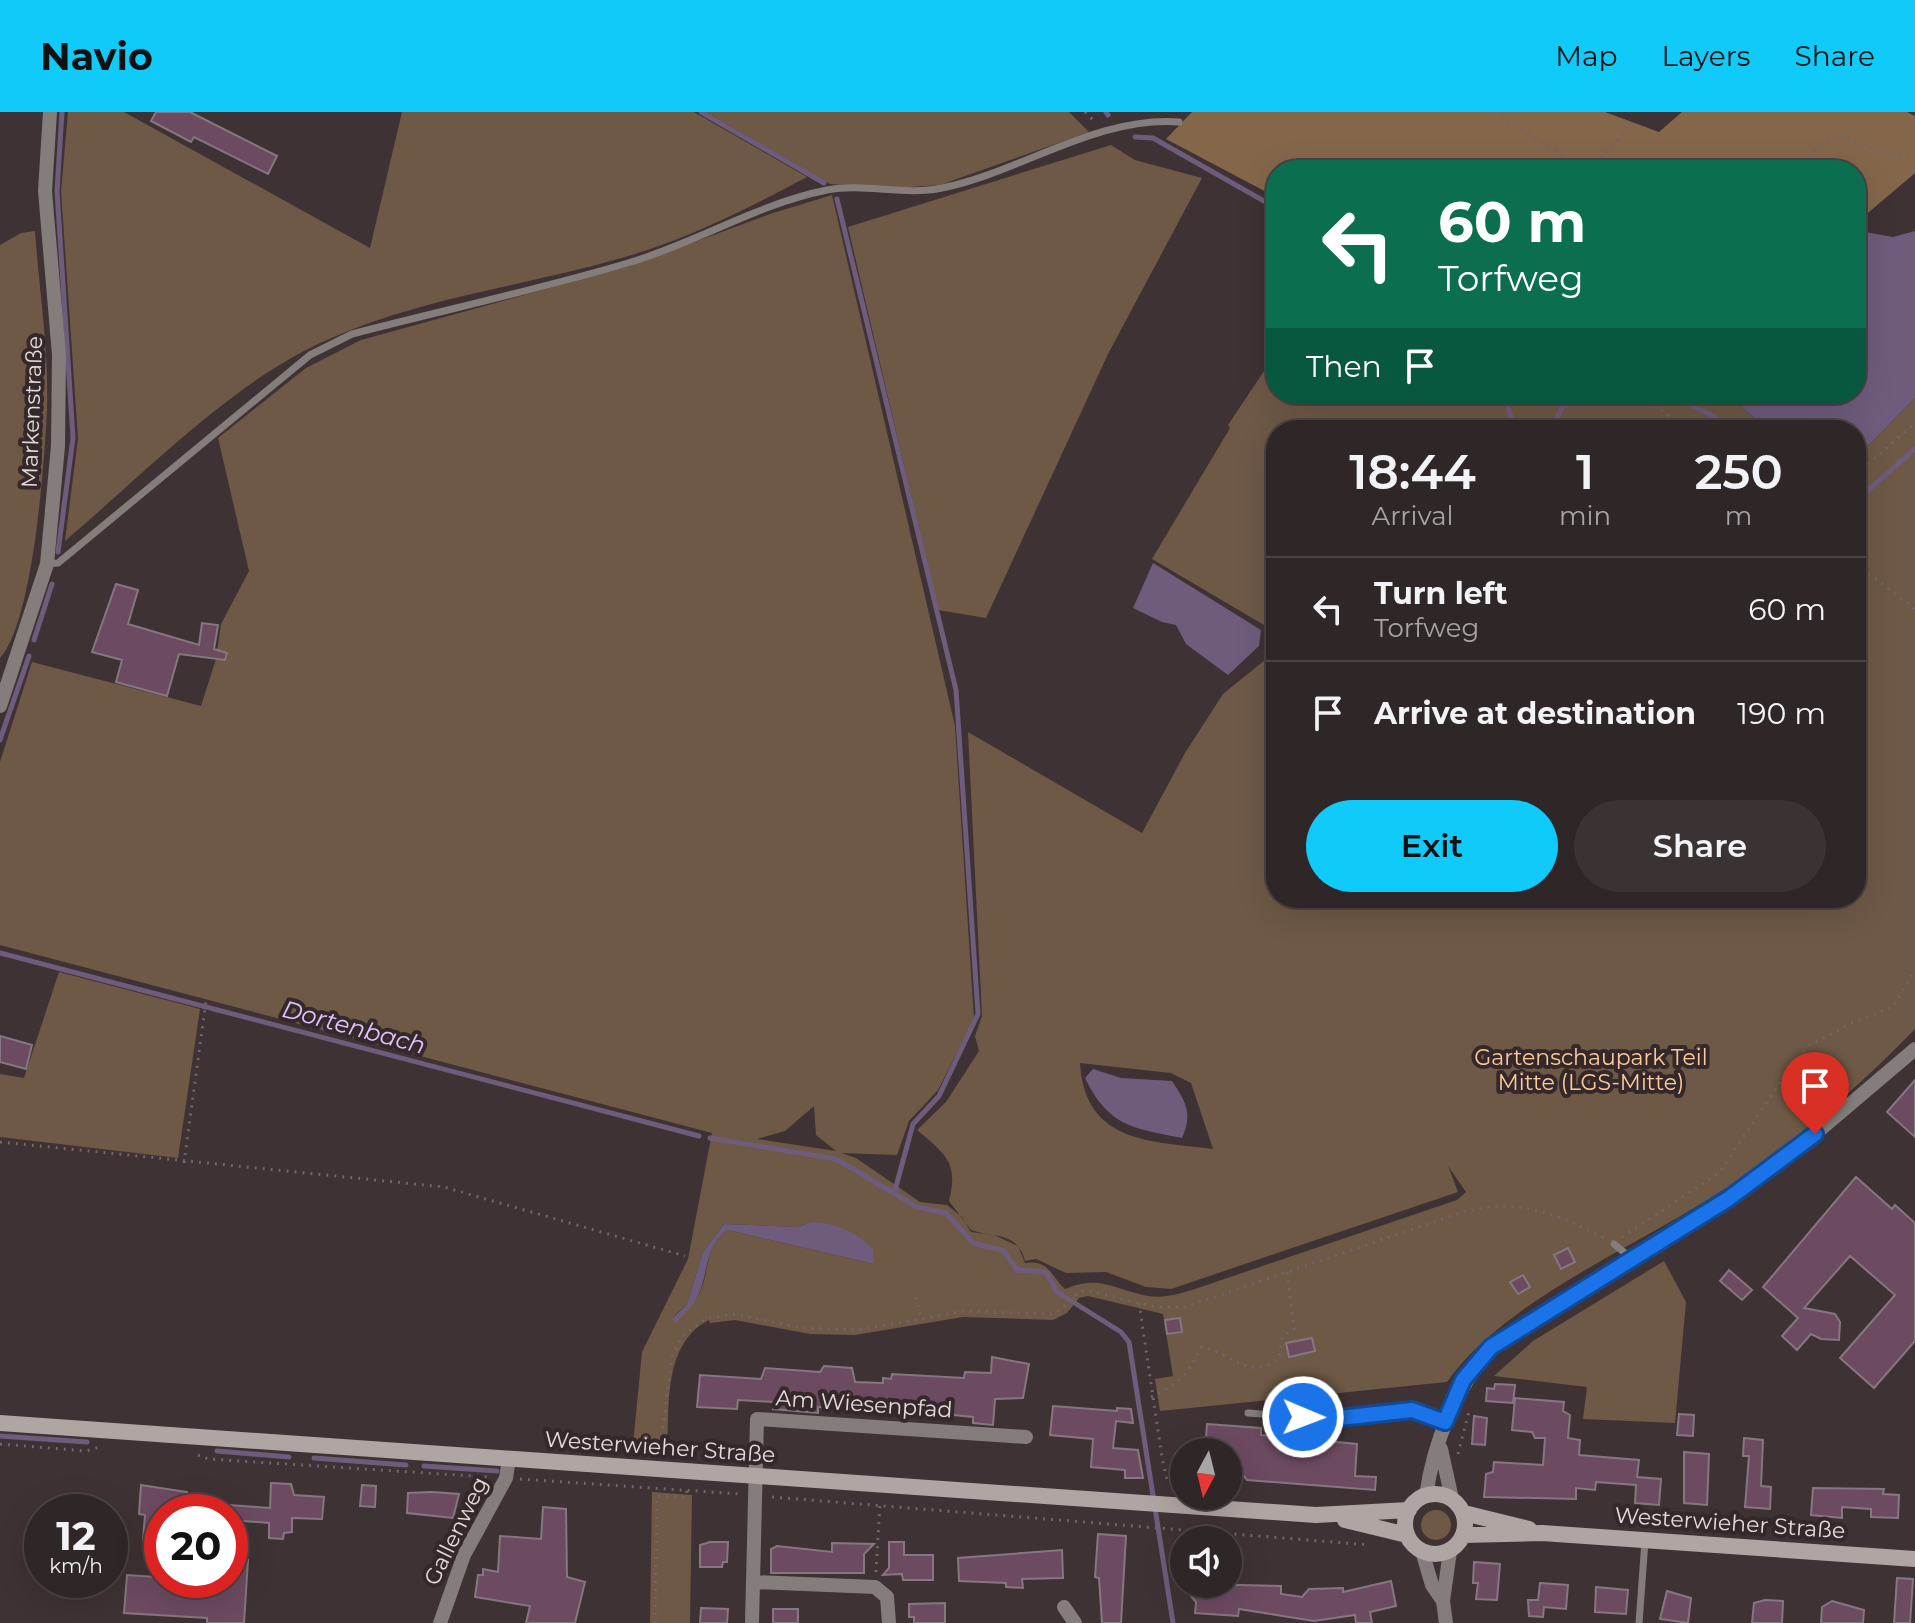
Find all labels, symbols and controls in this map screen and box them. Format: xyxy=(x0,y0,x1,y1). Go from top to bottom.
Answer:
text: Navio xyxy=(40,33,153,80)
text: Map xyxy=(1555,39,1618,73)
text: Layers xyxy=(1662,39,1751,73)
text: Share xyxy=(1795,39,1875,73)
text: 60 m xyxy=(1438,188,1586,256)
icon: left xyxy=(1306,192,1410,296)
text: Torfweg xyxy=(1438,256,1584,300)
street label: Markenstraße xyxy=(16,336,48,488)
icon: arrive xyxy=(1398,344,1442,388)
text: Then xyxy=(1306,348,1382,385)
text: 18:44 xyxy=(1349,443,1476,501)
text: 1 xyxy=(1576,443,1594,501)
text: 250 xyxy=(1694,443,1783,501)
text: Arrival xyxy=(1372,500,1454,532)
text: min xyxy=(1559,500,1611,532)
text: m xyxy=(1725,500,1752,532)
text: Turn left xyxy=(1374,575,1507,612)
icon: left xyxy=(1306,587,1350,631)
text: 60 m xyxy=(1748,591,1826,628)
text: Torfweg xyxy=(1374,612,1479,644)
icon: arrive xyxy=(1306,691,1350,735)
text: Arrive at destination xyxy=(1374,695,1696,732)
text: 190 m xyxy=(1737,695,1826,732)
button: Exit xyxy=(1306,800,1558,892)
button: Share xyxy=(1574,800,1826,892)
water label: Dortenbach xyxy=(279,994,429,1060)
park label: Gartenschaupark Teil Mitte (LGS-Mitte) xyxy=(1474,1044,1708,1096)
pin xyxy=(1781,1052,1849,1134)
icon: arrive xyxy=(1793,1064,1837,1108)
position arrow xyxy=(1261,1375,1345,1459)
street label: Am Wiesenpfad xyxy=(775,1384,953,1424)
street label: Westerwieher Straße xyxy=(544,1425,776,1469)
north arrow xyxy=(1170,1438,1242,1510)
map controls xyxy=(1170,1438,1242,1598)
street label: Gallenweg xyxy=(418,1472,494,1590)
speed limit sign: 20 xyxy=(144,1494,248,1598)
street label: Westerwieher Straße xyxy=(1614,1501,1846,1545)
text: 12 xyxy=(56,1511,96,1560)
button: sound xyxy=(1170,1526,1242,1598)
text: km/h xyxy=(49,1554,103,1578)

